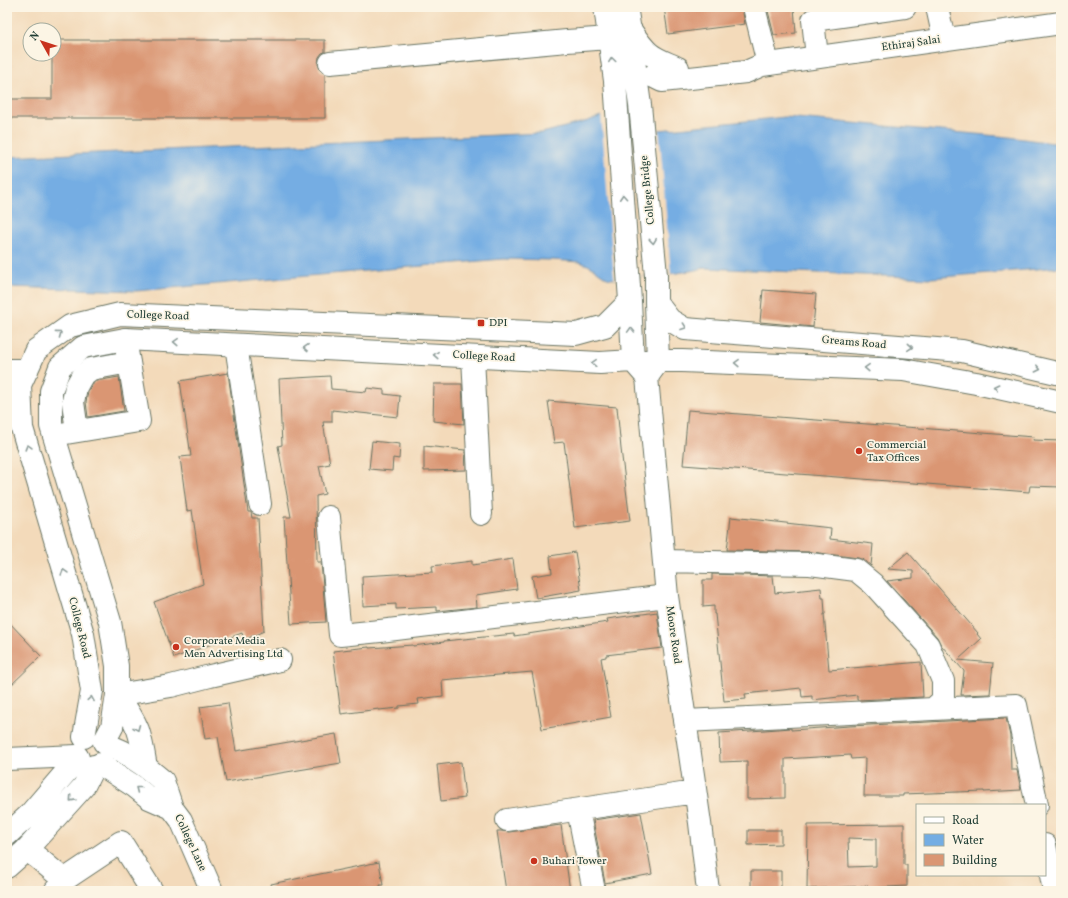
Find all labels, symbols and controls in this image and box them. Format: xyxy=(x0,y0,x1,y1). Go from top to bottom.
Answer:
north arrow xyxy=(22,22,62,62)
text: N xyxy=(27,29,44,44)
street label: Ethiraj Salai xyxy=(881,32,941,56)
one-way arrow xyxy=(608,57,617,63)
street label: College Bridge xyxy=(637,155,659,225)
one-way arrow xyxy=(619,194,628,200)
one-way arrow xyxy=(648,238,657,244)
street label: College Road xyxy=(126,307,190,325)
place label: DPI xyxy=(489,316,507,331)
marker: DPI xyxy=(476,318,486,328)
one-way arrow xyxy=(680,322,687,331)
one-way arrow xyxy=(627,327,636,333)
one-way arrow xyxy=(55,332,62,339)
street label: Greams Road xyxy=(821,333,887,353)
one-way arrow xyxy=(173,338,179,346)
one-way arrow xyxy=(907,343,913,352)
one-way arrow xyxy=(303,344,309,353)
street label: College Road xyxy=(452,348,516,366)
one-way arrow xyxy=(433,351,439,359)
one-way arrow xyxy=(591,358,597,367)
one-way arrow xyxy=(734,359,740,368)
one-way arrow xyxy=(864,364,870,373)
one-way arrow xyxy=(1034,364,1041,373)
one-way arrow xyxy=(993,384,999,392)
place label: Commercial Tax Offices xyxy=(867,438,926,466)
one-way arrow xyxy=(24,444,33,451)
marker: Commercial Tax Offices xyxy=(854,446,864,456)
one-way arrow xyxy=(60,569,69,576)
street label: College Road xyxy=(64,596,94,660)
street label: Moore Road xyxy=(661,605,685,665)
place label: Corporate Media Men Advertising Ltd xyxy=(184,634,283,662)
marker: Corporate Media Men Advertising Ltd xyxy=(171,642,181,652)
one-way arrow xyxy=(86,696,95,702)
one-way arrow xyxy=(132,725,140,732)
one-way arrow xyxy=(136,787,143,794)
one-way arrow xyxy=(70,794,77,801)
legend xyxy=(916,804,1046,876)
street label: College Lane xyxy=(170,812,210,874)
text: Road xyxy=(952,813,979,829)
text: Water xyxy=(952,833,984,849)
text: Building xyxy=(952,853,997,869)
place label: Buhari Tower xyxy=(542,854,607,869)
marker: Buhari Tower xyxy=(529,856,539,866)

